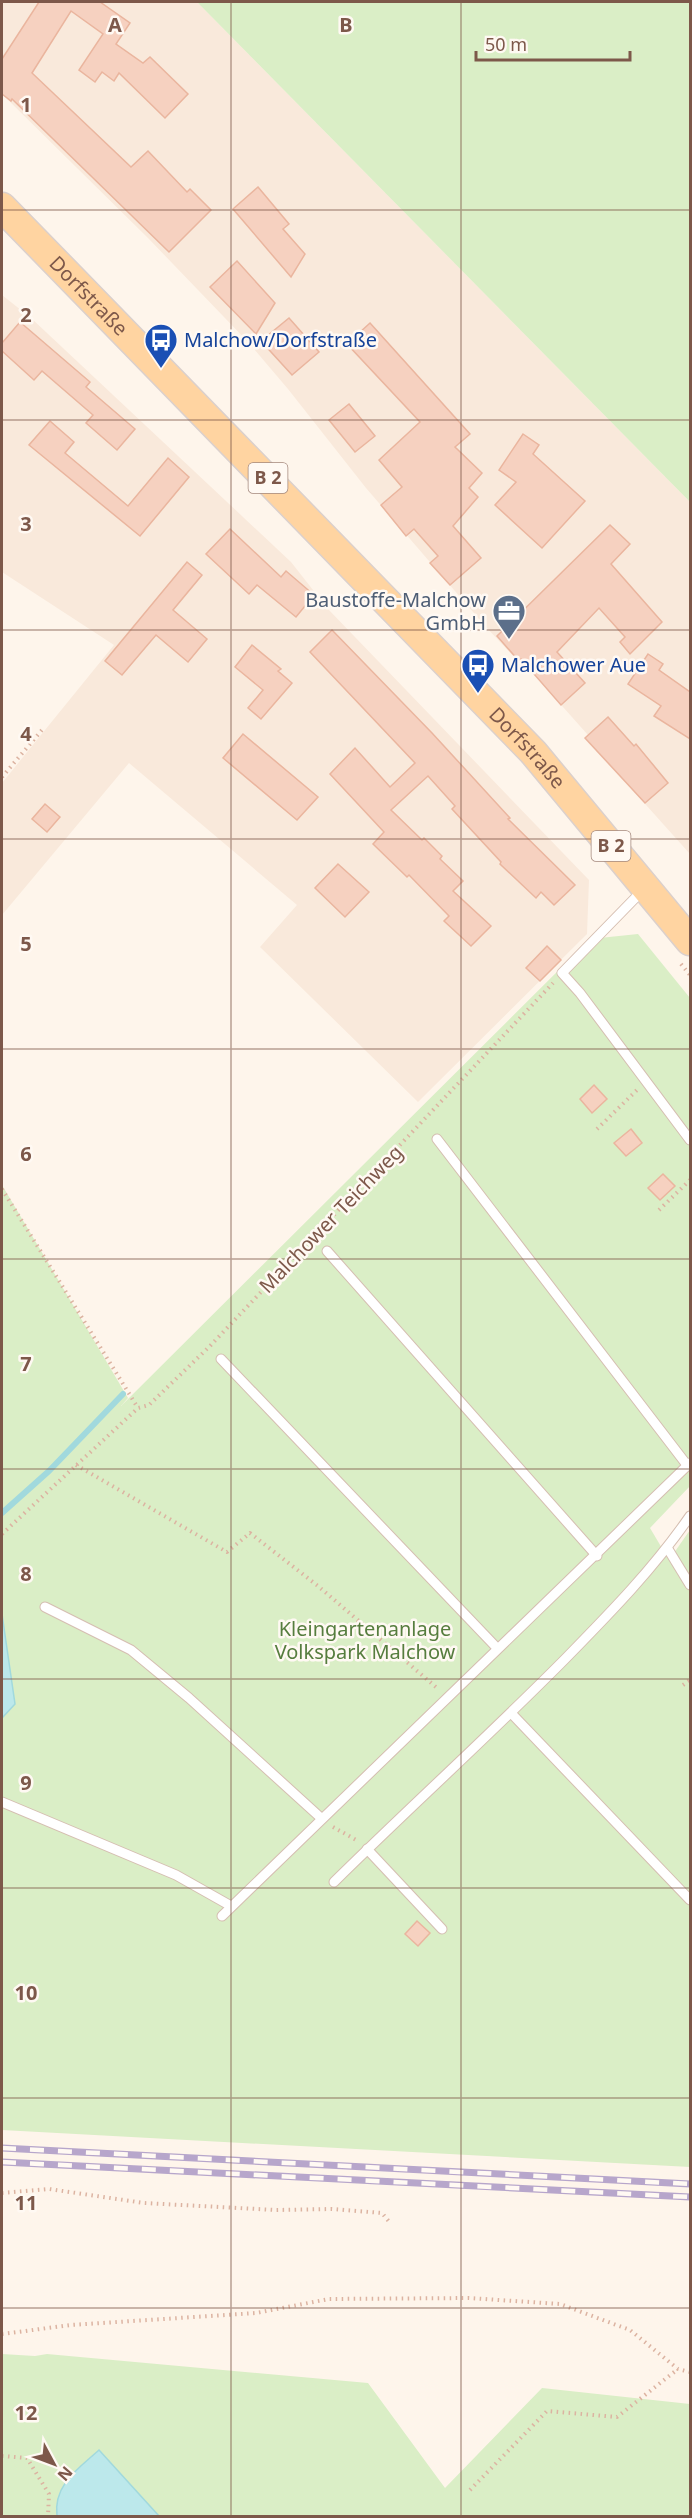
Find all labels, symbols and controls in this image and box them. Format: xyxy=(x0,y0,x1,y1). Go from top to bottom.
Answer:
text: A xyxy=(108,11,122,38)
text: B xyxy=(339,11,353,38)
scale bar xyxy=(476,24,630,62)
text: 50 m xyxy=(485,32,527,56)
text: 1 xyxy=(20,91,32,118)
street label: Dorfstraße xyxy=(44,250,134,341)
text: 2 xyxy=(20,301,32,328)
bus stop icon: Malchow/Dorfstraße xyxy=(143,322,179,369)
place label: Malchow/Dorfstraße xyxy=(184,326,377,353)
road number: B 2 xyxy=(248,463,288,493)
text: 3 xyxy=(20,510,32,537)
place label: Baustoffe-Malchow GmbH xyxy=(305,586,486,636)
office icon: Baustoffe-Malchow GmbH xyxy=(491,593,527,640)
bus stop icon: Malchower Aue xyxy=(460,647,496,694)
place label: Malchower Aue xyxy=(501,651,646,678)
street label: Dorfstraße xyxy=(483,701,572,794)
text: 4 xyxy=(20,720,32,747)
road number: B 2 xyxy=(592,831,630,861)
text: 5 xyxy=(20,930,32,957)
street label: Malchower Teichweg xyxy=(253,1139,408,1299)
text: 6 xyxy=(20,1140,32,1167)
text: 7 xyxy=(20,1350,32,1377)
text: 8 xyxy=(20,1560,32,1587)
park label: Kleingartenanlage Volkspark Malchow xyxy=(275,1615,456,1665)
text: 9 xyxy=(20,1769,32,1796)
text: 10 xyxy=(15,1979,37,2006)
text: 11 xyxy=(15,2189,37,2216)
text: 12 xyxy=(15,2399,37,2426)
north arrow xyxy=(24,2434,84,2494)
text: N xyxy=(53,2462,78,2486)

